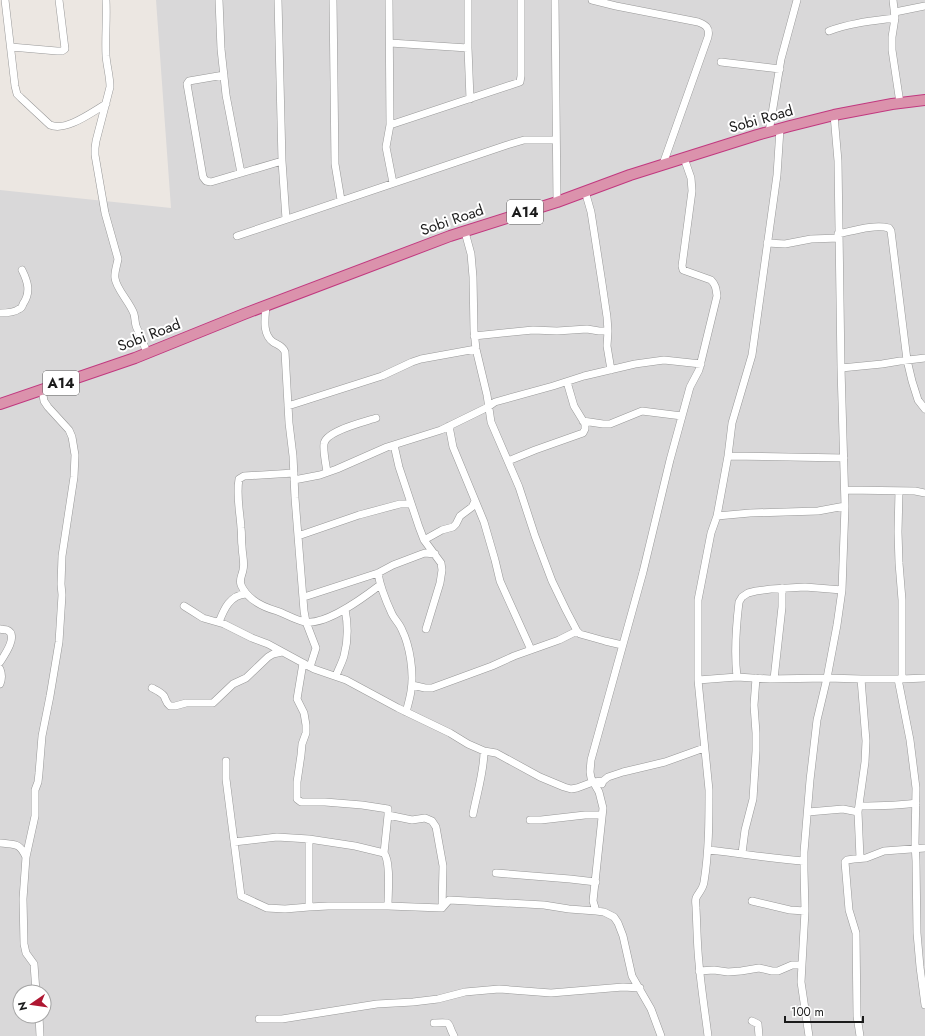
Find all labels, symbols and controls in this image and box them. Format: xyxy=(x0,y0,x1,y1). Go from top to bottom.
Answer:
street label: Sobi Road xyxy=(726,99,796,139)
street label: Sobi Road xyxy=(417,199,487,241)
road number: A14 xyxy=(507,200,543,224)
street label: Sobi Road xyxy=(114,313,184,357)
road number: A14 xyxy=(43,371,79,395)
north arrow xyxy=(12,984,52,1024)
scale bar xyxy=(785,998,863,1024)
text: N xyxy=(13,1000,31,1012)
text: 100 m xyxy=(791,1003,824,1021)

